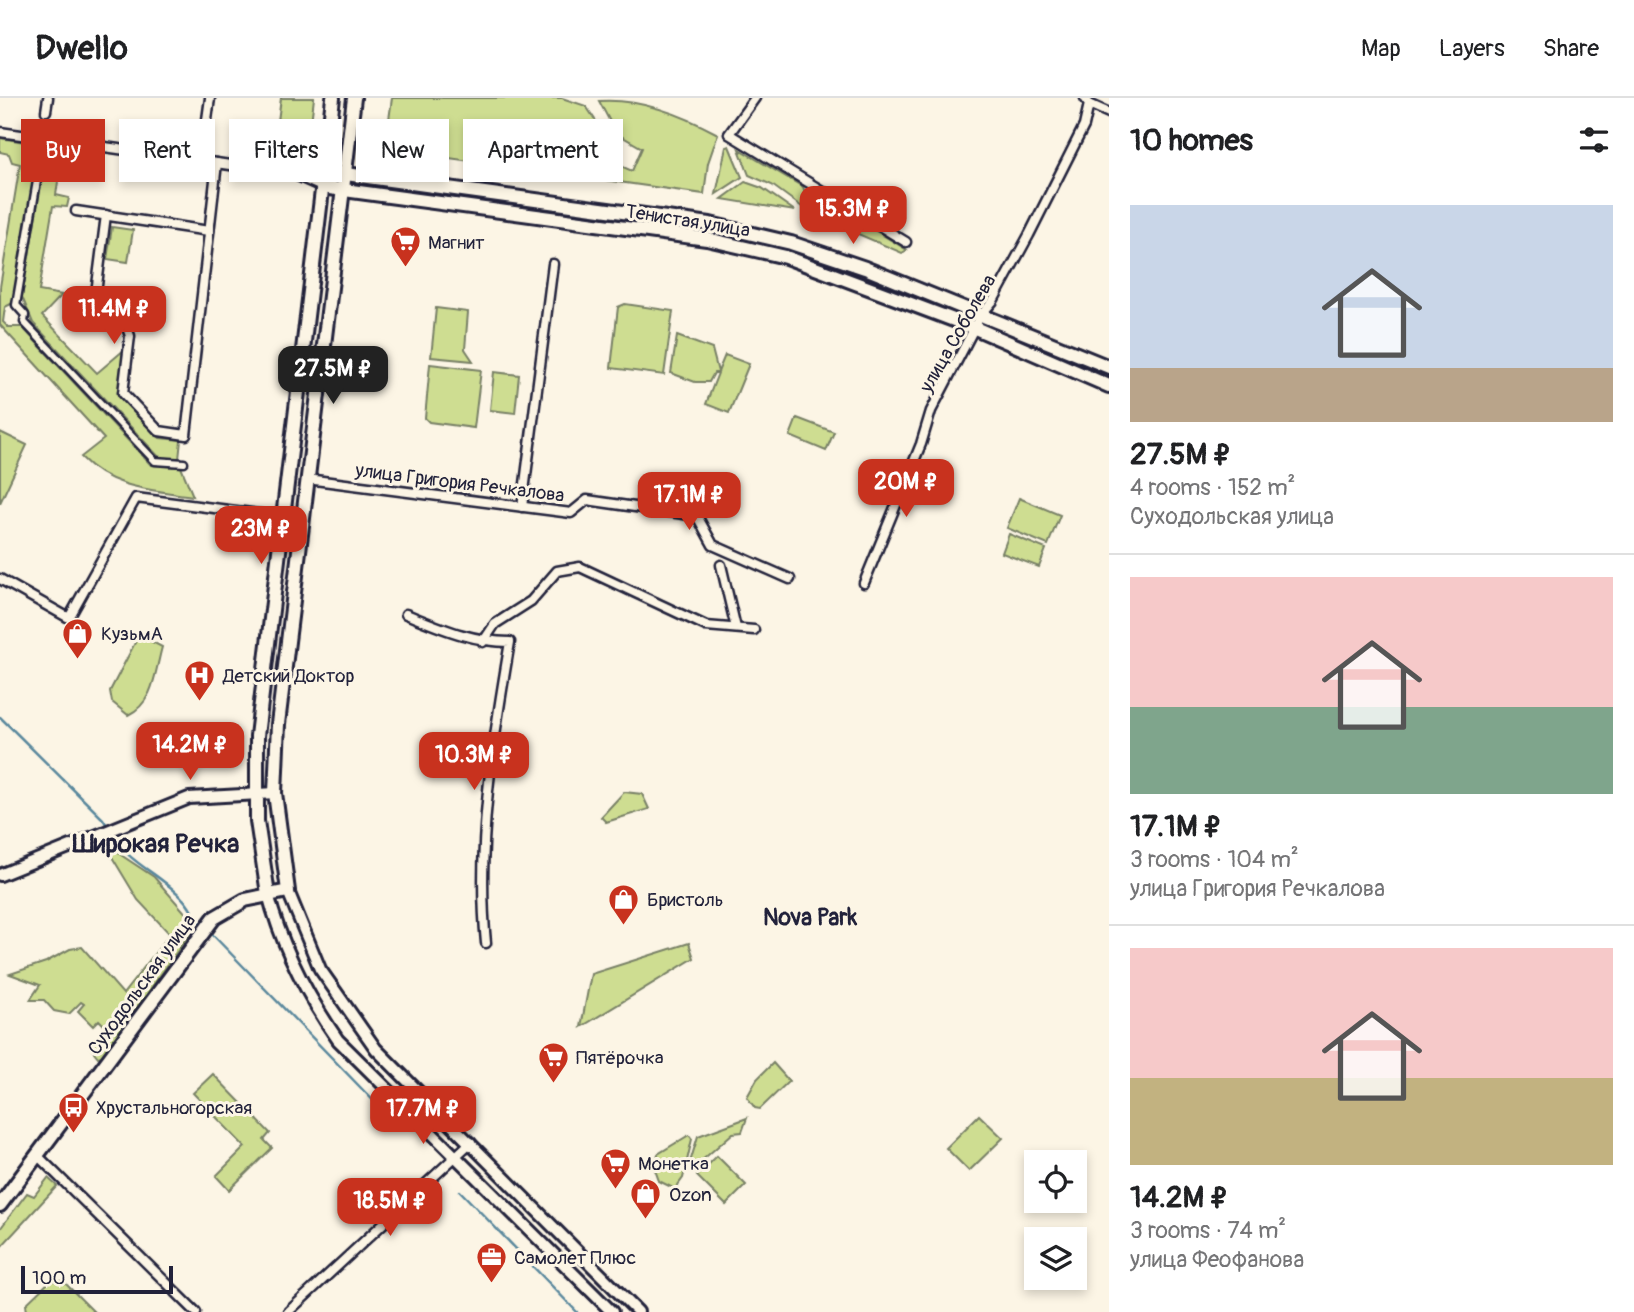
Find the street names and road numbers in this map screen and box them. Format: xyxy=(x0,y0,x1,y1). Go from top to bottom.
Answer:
street label: Тенистая улица xyxy=(624,199,752,243)
street label: улица Соболева xyxy=(914,270,1001,398)
street label: улица Григория Речкалова xyxy=(353,458,566,508)
street label: Суходольская улица xyxy=(83,909,201,1060)

